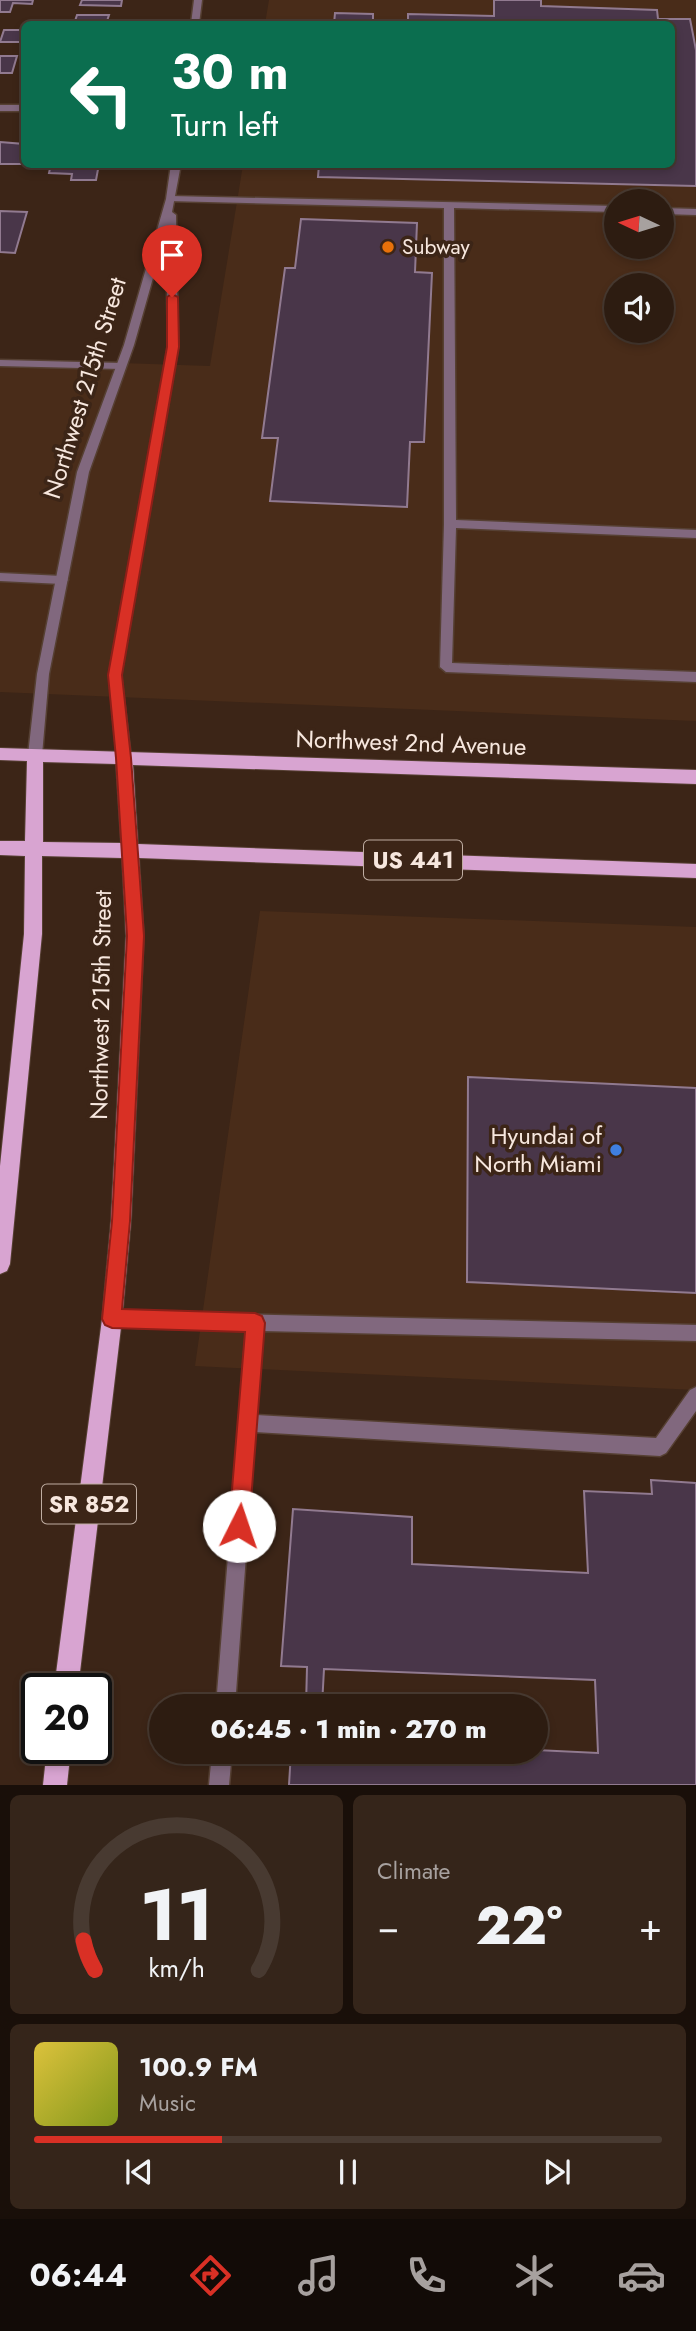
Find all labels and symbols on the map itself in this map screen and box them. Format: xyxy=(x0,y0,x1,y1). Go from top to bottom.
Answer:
north arrow xyxy=(604,189,674,259)
pin xyxy=(142,225,202,297)
place label: Subway xyxy=(402,232,470,262)
marker: Subway xyxy=(380,239,396,255)
street label: Northwest 215th Street xyxy=(34,273,135,503)
street label: Northwest 2nd Avenue xyxy=(295,721,527,764)
road number: US 441 xyxy=(364,840,462,880)
street label: Northwest 215th Street xyxy=(81,889,120,1120)
place label: Hyundai of North Miami xyxy=(474,1118,603,1181)
marker: Hyundai of North Miami xyxy=(608,1142,624,1158)
road number: SR 852 xyxy=(42,1484,136,1524)
position arrow xyxy=(202,1489,276,1563)
speed limit sign: 20 xyxy=(21,1673,112,1764)

